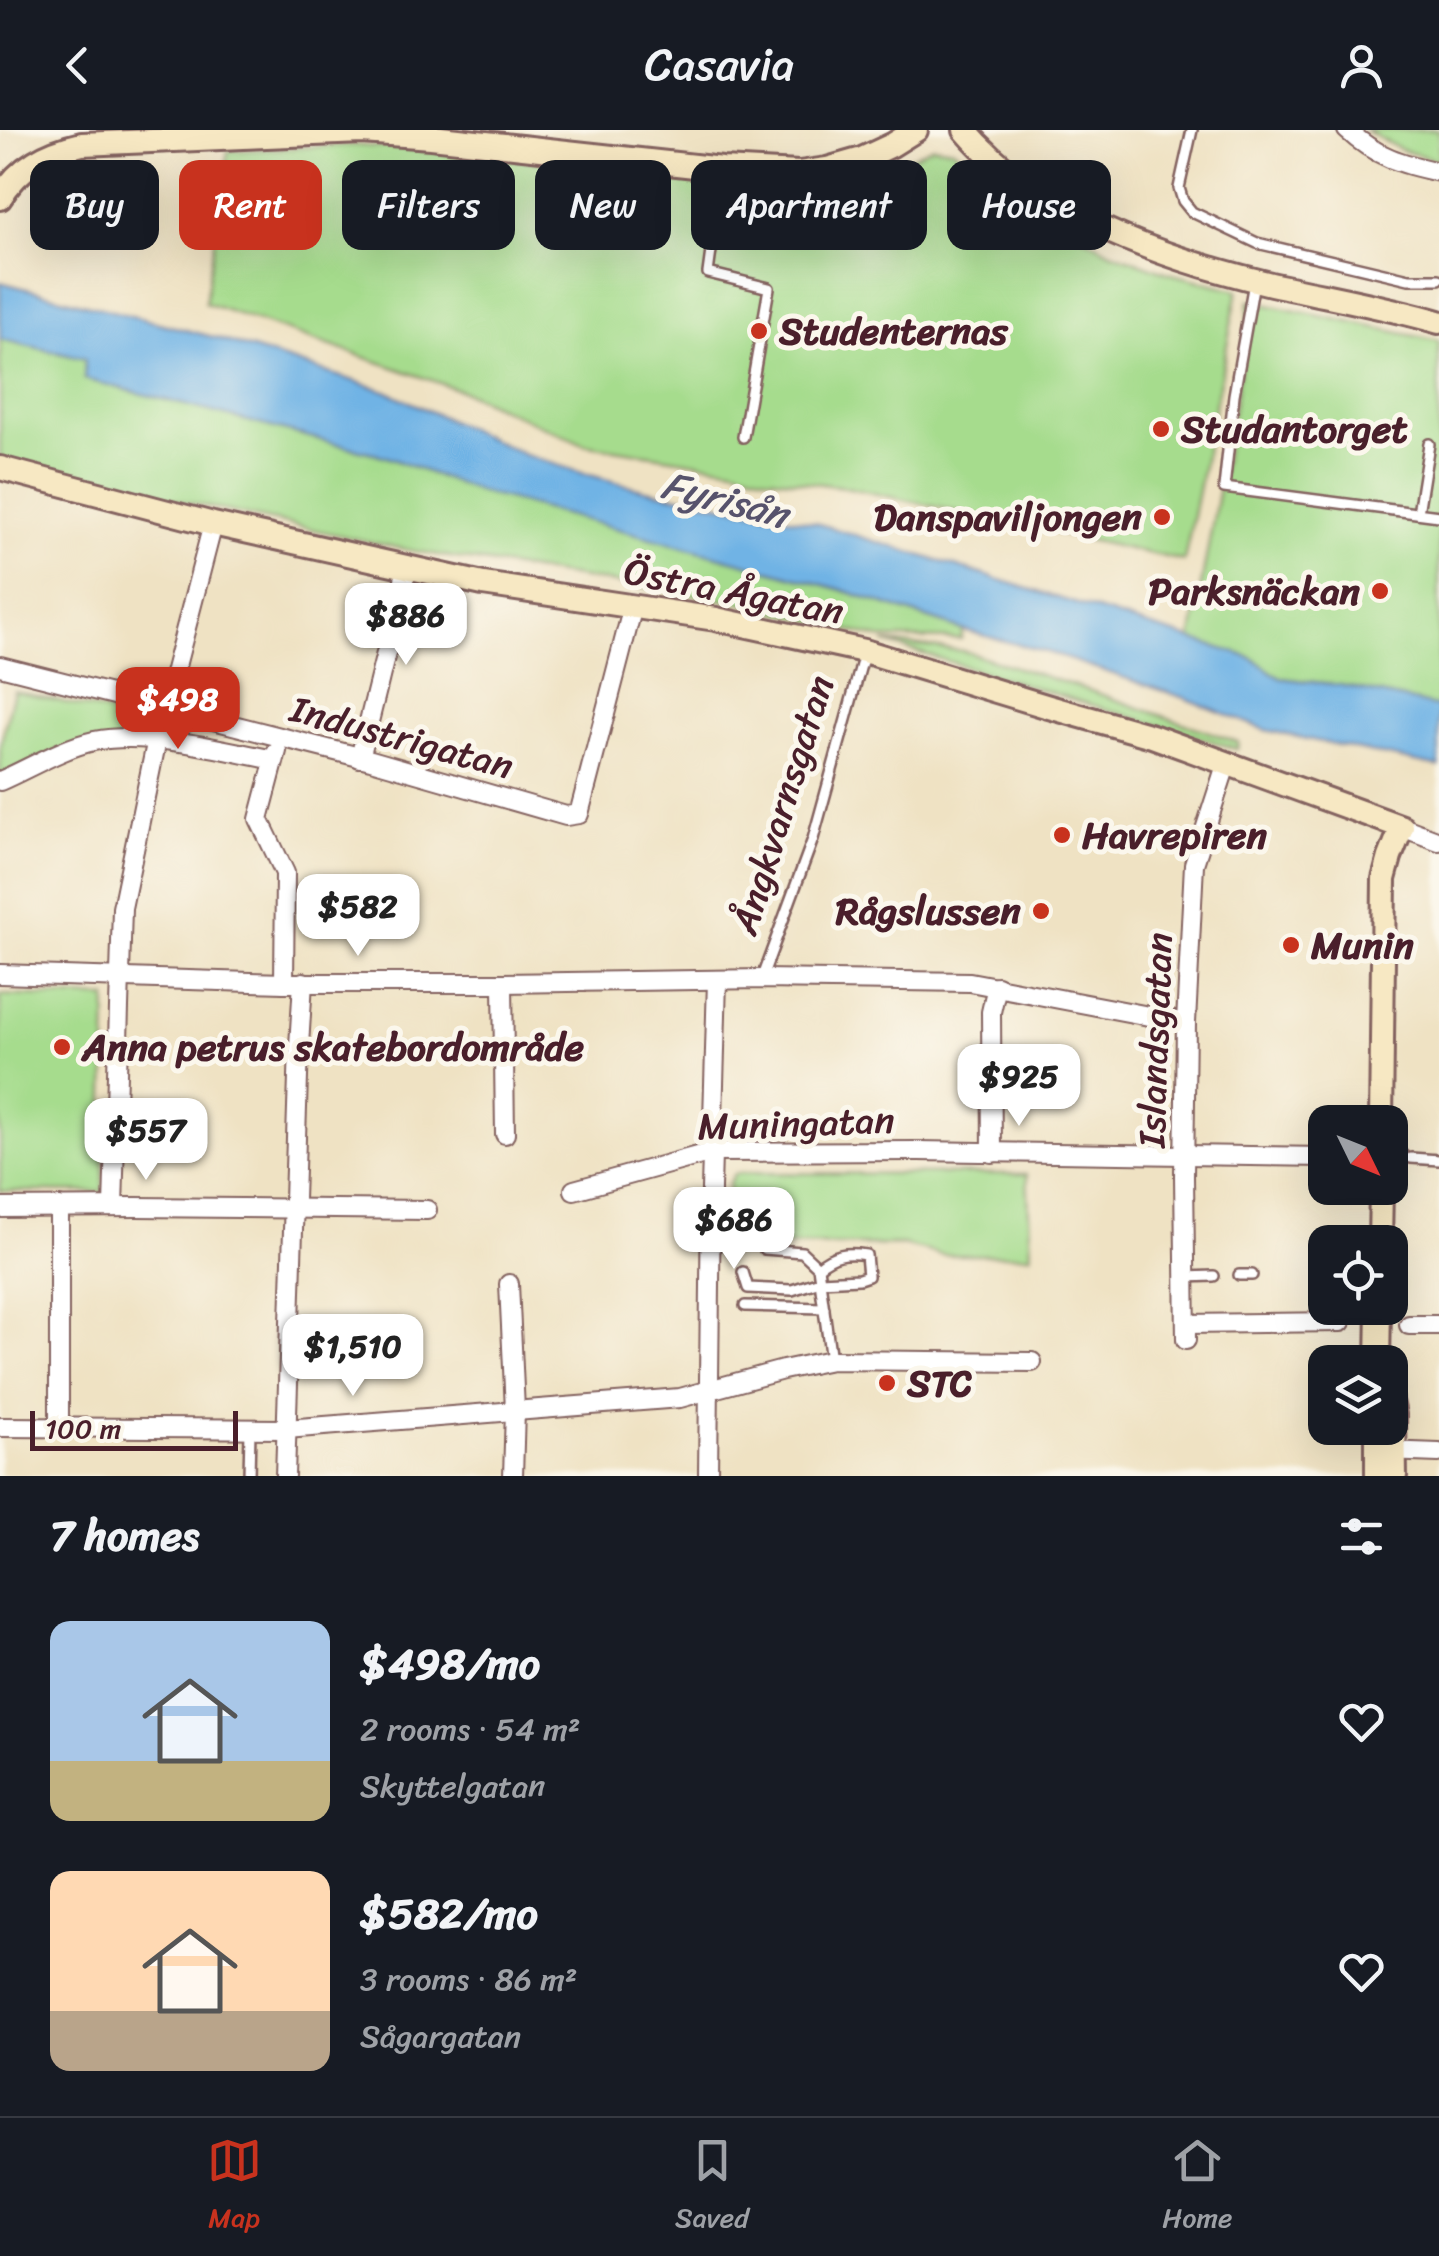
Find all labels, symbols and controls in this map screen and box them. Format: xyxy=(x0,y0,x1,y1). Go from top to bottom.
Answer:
text: Casavia xyxy=(645,25,794,105)
icon: back xyxy=(50,38,105,93)
icon: person xyxy=(1334,38,1389,93)
chip: Buy xyxy=(30,160,159,250)
chip: Rent xyxy=(179,160,322,250)
chip: Filters xyxy=(342,160,515,250)
chip: New xyxy=(535,160,671,250)
chip: Apartment xyxy=(691,160,927,250)
chip: House xyxy=(947,160,1111,250)
place label: Studenternas xyxy=(778,298,1009,365)
marker: Studenternas xyxy=(748,320,770,342)
place label: Studantorget xyxy=(1180,396,1408,463)
marker: Studantorget xyxy=(1150,418,1172,440)
water label: Fyrisån xyxy=(654,450,800,550)
place label: Danspaviljongen xyxy=(874,484,1142,551)
marker: Danspaviljongen xyxy=(1151,506,1173,528)
street label: Östra Ågatan xyxy=(618,537,850,646)
place label: Parksnäckan xyxy=(1148,558,1361,625)
marker: Parksnäckan xyxy=(1369,580,1391,602)
pin: $886 xyxy=(347,583,465,668)
text: $886 xyxy=(367,587,445,644)
pin: $498 xyxy=(119,667,237,752)
street label: Ångkvarnsgatan xyxy=(711,667,854,944)
text: $498 xyxy=(138,671,218,728)
street label: Industrigatan xyxy=(282,675,521,799)
place label: Havrepiren xyxy=(1082,802,1267,869)
marker: Havrepiren xyxy=(1051,824,1073,846)
pin: $582 xyxy=(299,874,417,959)
text: $582 xyxy=(319,878,397,935)
place label: Rågslussen xyxy=(835,878,1021,945)
marker: Rågslussen xyxy=(1030,900,1052,922)
place label: Munin xyxy=(1310,912,1414,979)
street label: Islandsgatan xyxy=(1118,931,1193,1150)
marker: Munin xyxy=(1280,934,1302,956)
place label: Anna petrus skatebordområde xyxy=(80,1014,584,1081)
marker: Anna petrus skatebordområde xyxy=(51,1036,73,1058)
pin: $925 xyxy=(960,1044,1078,1129)
text: $925 xyxy=(979,1048,1059,1105)
street label: Muningatan xyxy=(696,1087,896,1160)
pin: $557 xyxy=(87,1098,205,1183)
text: $557 xyxy=(107,1102,185,1159)
north arrow xyxy=(1308,1105,1408,1205)
map controls xyxy=(1308,1105,1408,1445)
pin: $686 xyxy=(675,1187,793,1272)
text: $686 xyxy=(695,1191,773,1248)
button: locate xyxy=(1308,1225,1408,1325)
pin: $1,510 xyxy=(272,1314,434,1399)
text: $1,510 xyxy=(304,1318,402,1375)
button: layers xyxy=(1308,1345,1408,1445)
place label: STC xyxy=(906,1350,972,1417)
marker: STC xyxy=(876,1372,898,1394)
text: 100 m xyxy=(45,1404,121,1453)
scale bar xyxy=(30,1406,238,1450)
text: 7 homes xyxy=(50,1499,199,1573)
icon: filters xyxy=(1334,1509,1389,1564)
text: $498/mo xyxy=(360,1627,540,1701)
icon: home xyxy=(130,1661,250,1781)
icon: heart xyxy=(1334,1694,1389,1749)
text: 2 rooms · 54 m² xyxy=(360,1701,580,1758)
text: Skyttelgatan xyxy=(360,1758,545,1815)
text: $582/mo xyxy=(360,1877,538,1951)
icon: home xyxy=(130,1911,250,2031)
icon: heart xyxy=(1334,1944,1389,1999)
text: 3 rooms · 86 m² xyxy=(360,1951,577,2008)
text: Sågargatan xyxy=(360,2008,521,2065)
tab: Map xyxy=(207,2133,262,2242)
tab: Saved xyxy=(675,2133,749,2242)
tab: Home xyxy=(1162,2133,1232,2242)

